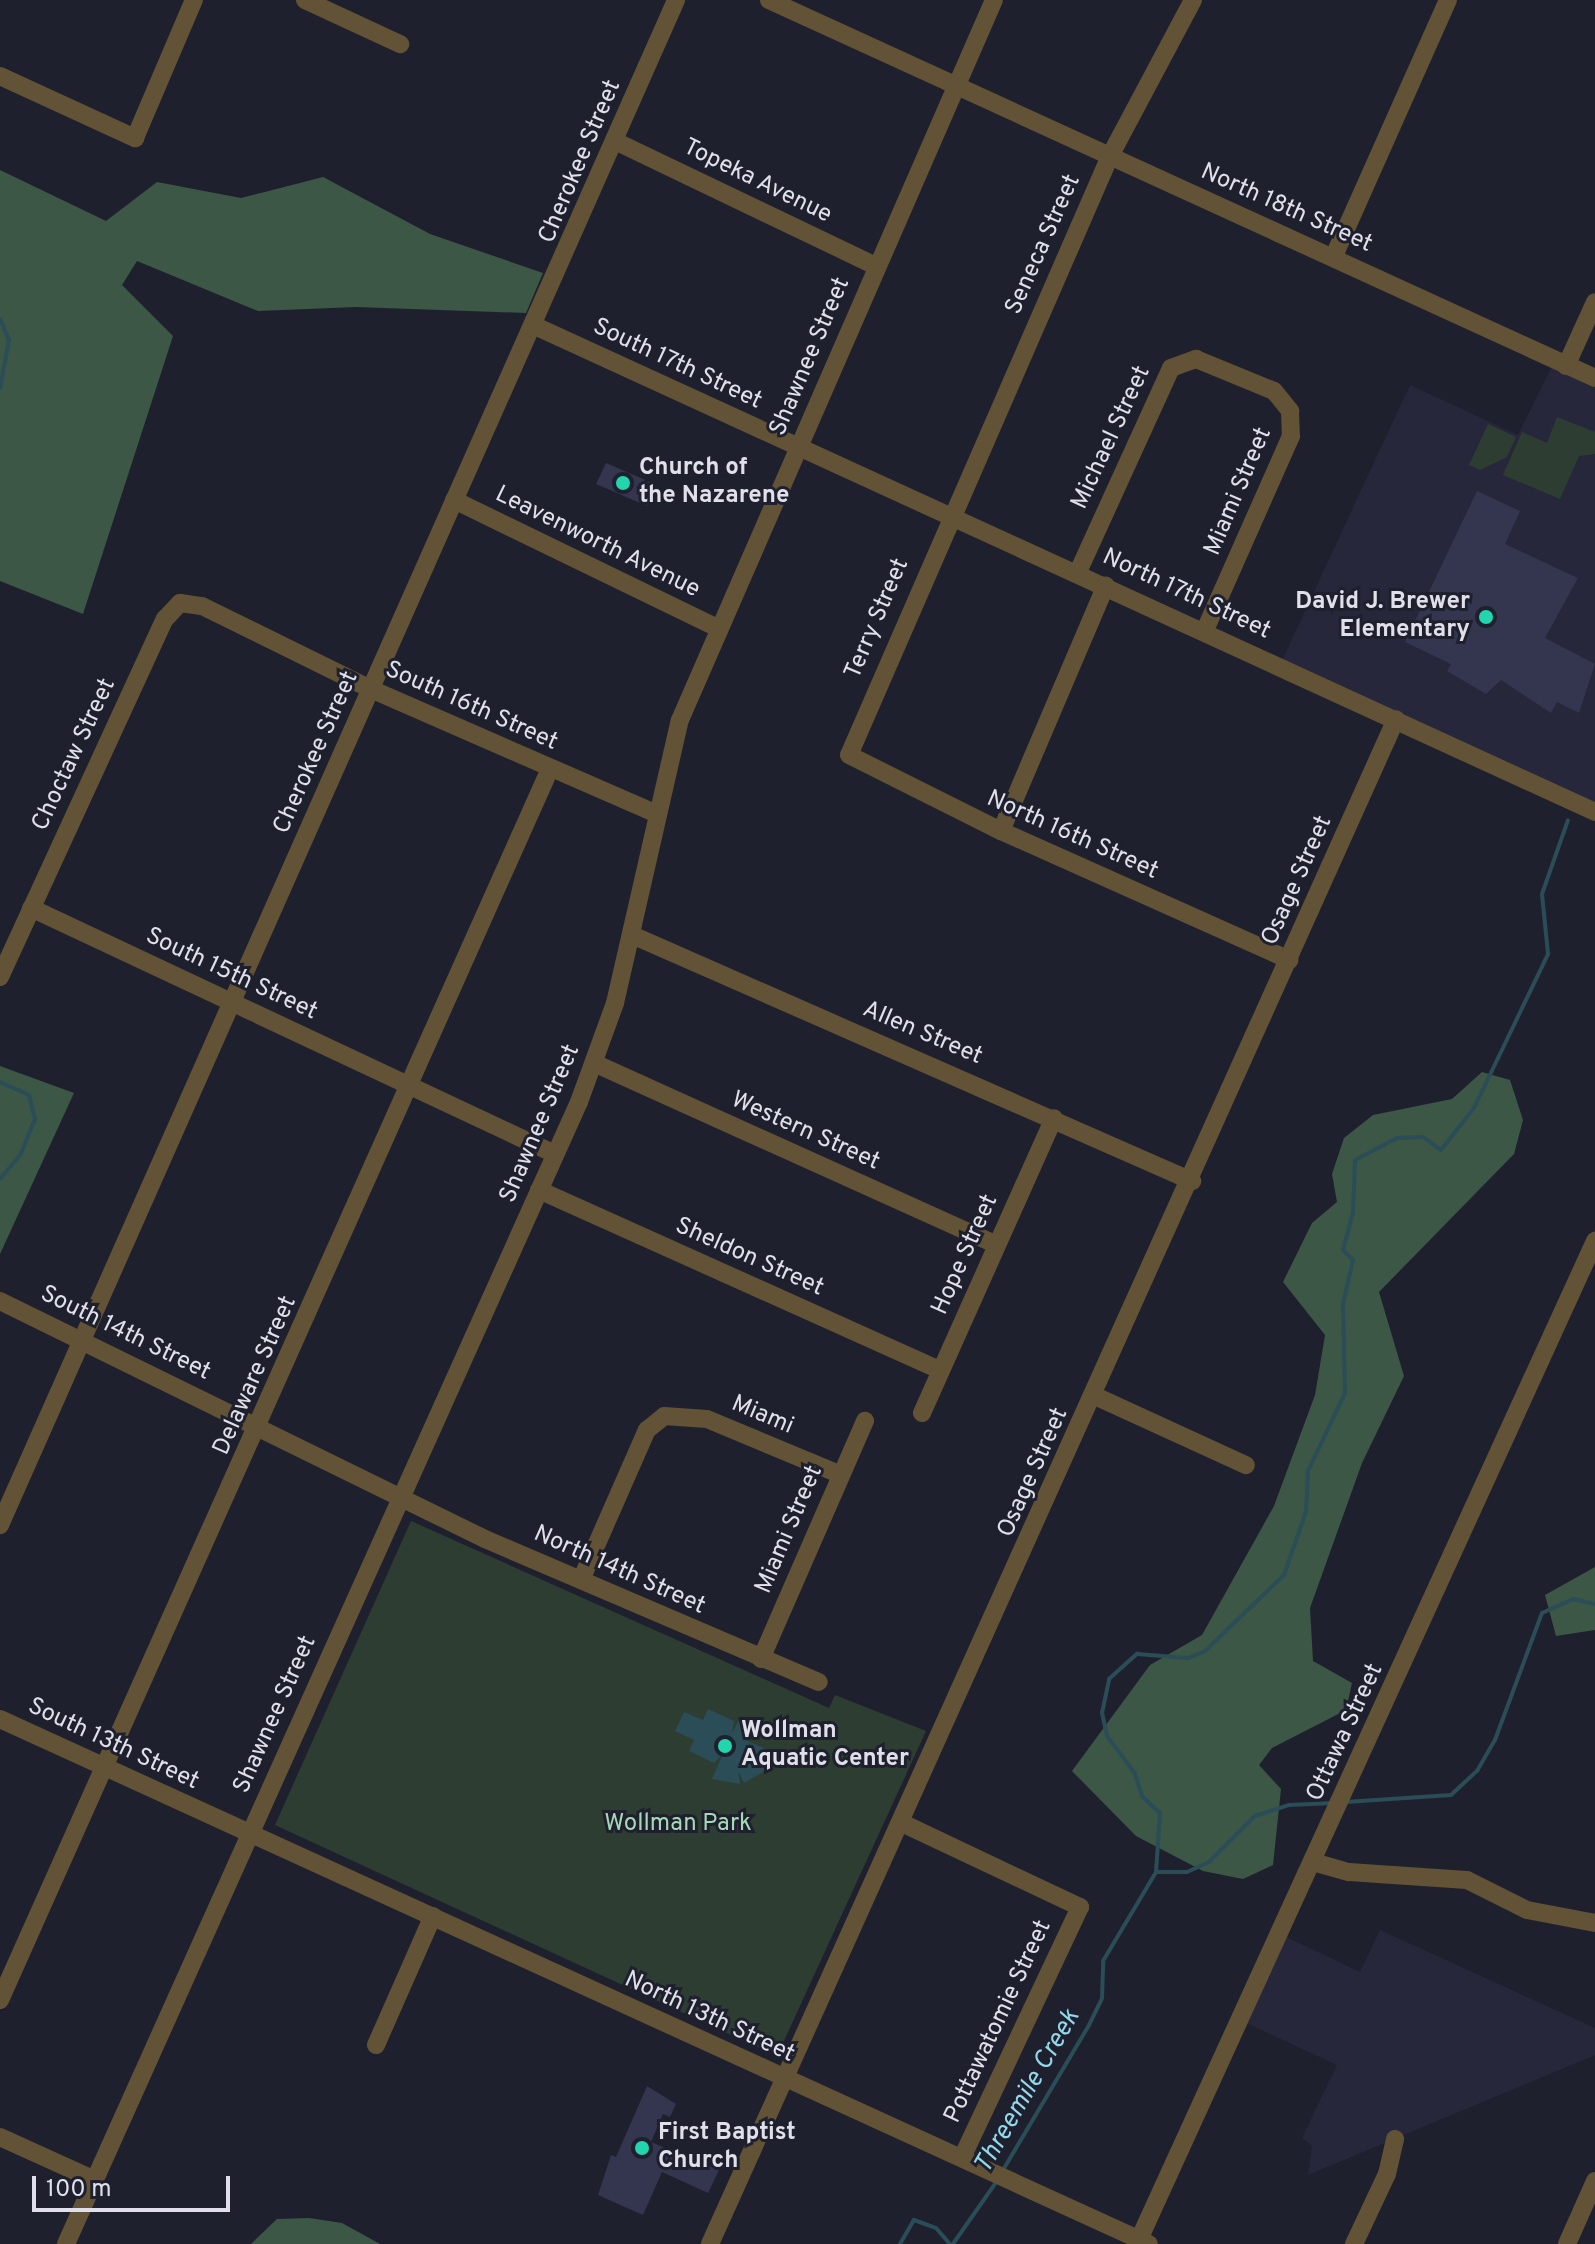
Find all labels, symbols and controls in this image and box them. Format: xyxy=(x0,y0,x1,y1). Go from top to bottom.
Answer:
street label: Cherokee Street xyxy=(534,76,628,248)
street label: Topeka Avenue xyxy=(678,133,836,231)
street label: North 18th Street xyxy=(1196,158,1376,260)
street label: Seneca Street xyxy=(1000,170,1088,320)
street label: Shawnee Street xyxy=(765,273,857,441)
street label: South 17th Street xyxy=(588,313,766,417)
street label: Michael Street xyxy=(1066,362,1158,514)
street label: Miami Street xyxy=(1199,424,1279,560)
place label: Church of the Nazarene xyxy=(639,455,789,511)
marker: Church of the Nazarene xyxy=(614,474,632,492)
street label: Leavenworth Avenue xyxy=(489,481,705,605)
street label: North 17th Street xyxy=(1097,543,1275,647)
street label: Terry Street xyxy=(840,554,916,684)
place label: David J. Brewer Elementary xyxy=(1295,589,1470,645)
marker: David J. Brewer Elementary xyxy=(1477,608,1495,626)
street label: South 16th Street xyxy=(380,656,562,758)
street label: Cherokee Street xyxy=(268,667,366,839)
street label: Choctaw Street xyxy=(27,674,123,836)
street label: North 16th Street xyxy=(982,785,1162,887)
street label: Osage Street xyxy=(1257,812,1339,950)
street label: South 15th Street xyxy=(141,923,321,1027)
street label: Allen Street xyxy=(858,996,986,1072)
street label: Shawnee Street xyxy=(495,1040,587,1208)
street label: Western Street xyxy=(726,1086,884,1178)
street label: Hope Street xyxy=(927,1190,1005,1320)
street label: Sheldon Street xyxy=(670,1212,828,1304)
street label: South 14th Street xyxy=(35,1280,215,1388)
street label: Delaware Street xyxy=(208,1292,304,1460)
street label: Miami xyxy=(727,1390,797,1442)
street label: Osage Street xyxy=(993,1404,1075,1542)
street label: Miami Street xyxy=(750,1462,830,1598)
street label: North 14th Street xyxy=(529,1520,709,1622)
street label: Shawnee Street xyxy=(228,1632,324,1798)
street label: Ottawa Street xyxy=(1302,1660,1390,1806)
street label: South 13th Street xyxy=(23,1693,203,1797)
place label: Wollman Aquatic Center xyxy=(741,1718,909,1774)
marker: Wollman Aquatic Center xyxy=(716,1737,734,1755)
park label: Wollman Park xyxy=(604,1811,752,1839)
street label: Pottawatomie Street xyxy=(939,1916,1059,2128)
street label: North 13th Street xyxy=(619,1966,799,2070)
water label: Threemile Creek xyxy=(968,2004,1088,2180)
place label: First Baptist Church xyxy=(658,2120,796,2176)
marker: First Baptist Church xyxy=(633,2139,651,2157)
scale bar xyxy=(36,2160,234,2210)
text: 100 m xyxy=(46,2175,112,2205)

